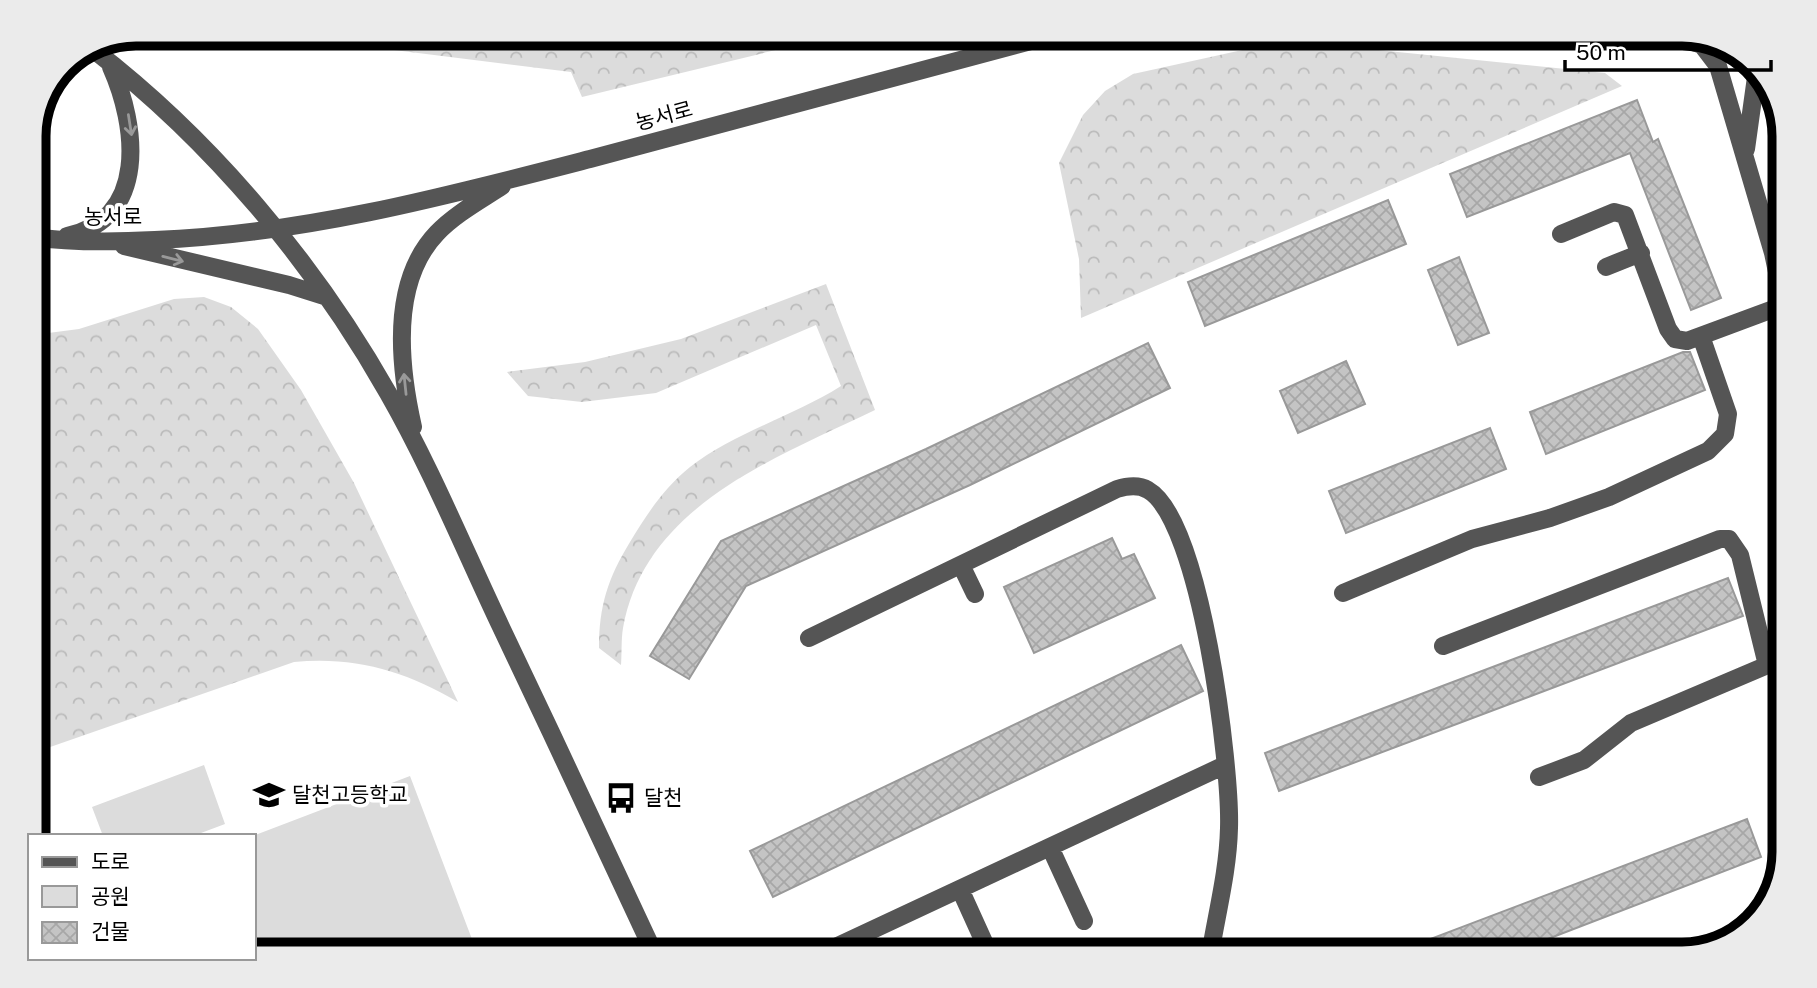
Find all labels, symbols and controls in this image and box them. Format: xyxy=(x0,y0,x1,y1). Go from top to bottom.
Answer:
scale bar xyxy=(1565,28,1772,72)
text: 50 m xyxy=(1576,40,1626,65)
street label: 농서로 xyxy=(633,96,695,135)
one-way arrow xyxy=(124,113,137,136)
street label: 농서로 xyxy=(84,204,142,229)
one-way arrow xyxy=(161,253,184,266)
one-way arrow xyxy=(399,373,412,395)
school or university icon: 달천고등학교 xyxy=(252,778,286,812)
bus stop icon: 달천 xyxy=(604,781,638,815)
place label: 달천고등학교 xyxy=(292,782,408,807)
place label: 달천 xyxy=(644,785,683,810)
legend xyxy=(28,834,256,960)
text: 도로 xyxy=(91,849,130,874)
text: 공원 xyxy=(91,884,130,909)
text: 건물 xyxy=(91,919,130,944)

